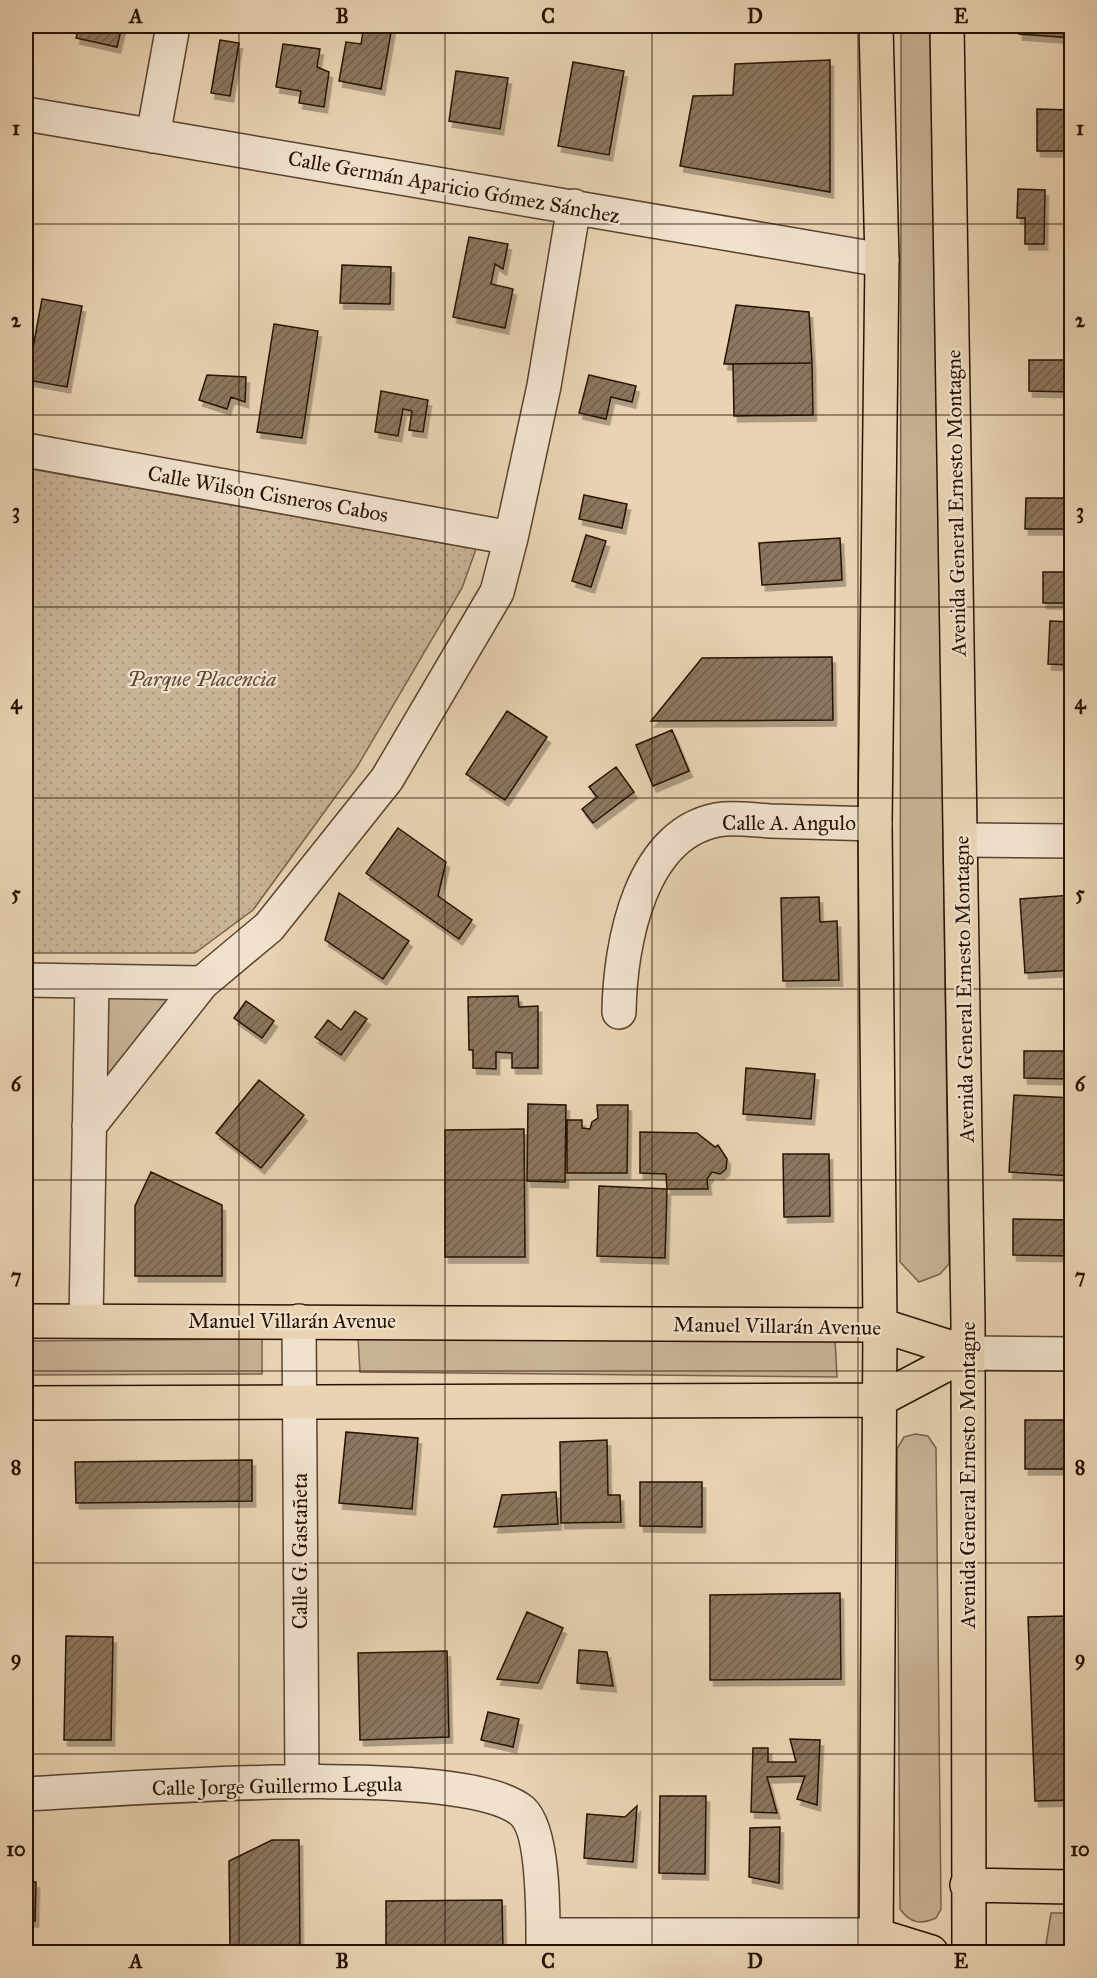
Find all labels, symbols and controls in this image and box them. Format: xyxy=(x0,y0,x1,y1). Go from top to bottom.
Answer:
text: A xyxy=(127,4,143,28)
text: B xyxy=(335,4,349,28)
text: C xyxy=(541,4,555,28)
text: D xyxy=(747,4,763,28)
text: E xyxy=(954,4,969,28)
text: 1 xyxy=(12,116,20,140)
text: 1 xyxy=(1076,116,1084,140)
street label: Calle Germán Aparicio Gómez Sánchez xyxy=(286,145,622,229)
text: 2 xyxy=(11,308,22,332)
text: 2 xyxy=(1075,308,1086,332)
street label: Avenida General Ernesto Montagne xyxy=(940,349,972,658)
street label: Calle Wilson Cisneros Cabos xyxy=(146,460,390,528)
text: 3 xyxy=(12,499,20,524)
text: 3 xyxy=(1076,499,1084,524)
park label: Parque Placencia xyxy=(128,666,276,692)
text: 4 xyxy=(10,690,22,715)
text: 4 xyxy=(1074,690,1086,715)
street label: Calle A. Angulo xyxy=(722,810,856,836)
street label: Avenida General Ernesto Montagne xyxy=(948,835,980,1144)
text: 5 xyxy=(11,881,21,905)
text: 5 xyxy=(1075,881,1085,905)
text: 6 xyxy=(11,1072,23,1096)
text: 6 xyxy=(1075,1072,1087,1096)
text: 7 xyxy=(11,1264,22,1288)
text: 7 xyxy=(1075,1264,1086,1288)
street label: Manuel Villarán Avenue xyxy=(188,1308,396,1334)
street label: Manuel Villarán Avenue xyxy=(673,1311,882,1341)
street label: Avenida General Ernesto Montagne xyxy=(955,1321,981,1630)
text: 8 xyxy=(11,1455,21,1479)
text: 8 xyxy=(1075,1455,1085,1479)
street label: Calle G. Gastañeta xyxy=(287,1473,313,1629)
text: 9 xyxy=(11,1646,21,1671)
text: 9 xyxy=(1075,1646,1085,1671)
street label: Calle Jorge Guillermo Legula xyxy=(152,1771,403,1801)
text: 10 xyxy=(6,1837,26,1861)
text: 10 xyxy=(1070,1837,1090,1861)
text: A xyxy=(127,1949,143,1973)
text: B xyxy=(335,1949,349,1973)
text: C xyxy=(541,1949,555,1973)
text: D xyxy=(747,1949,763,1973)
text: E xyxy=(954,1949,969,1973)

